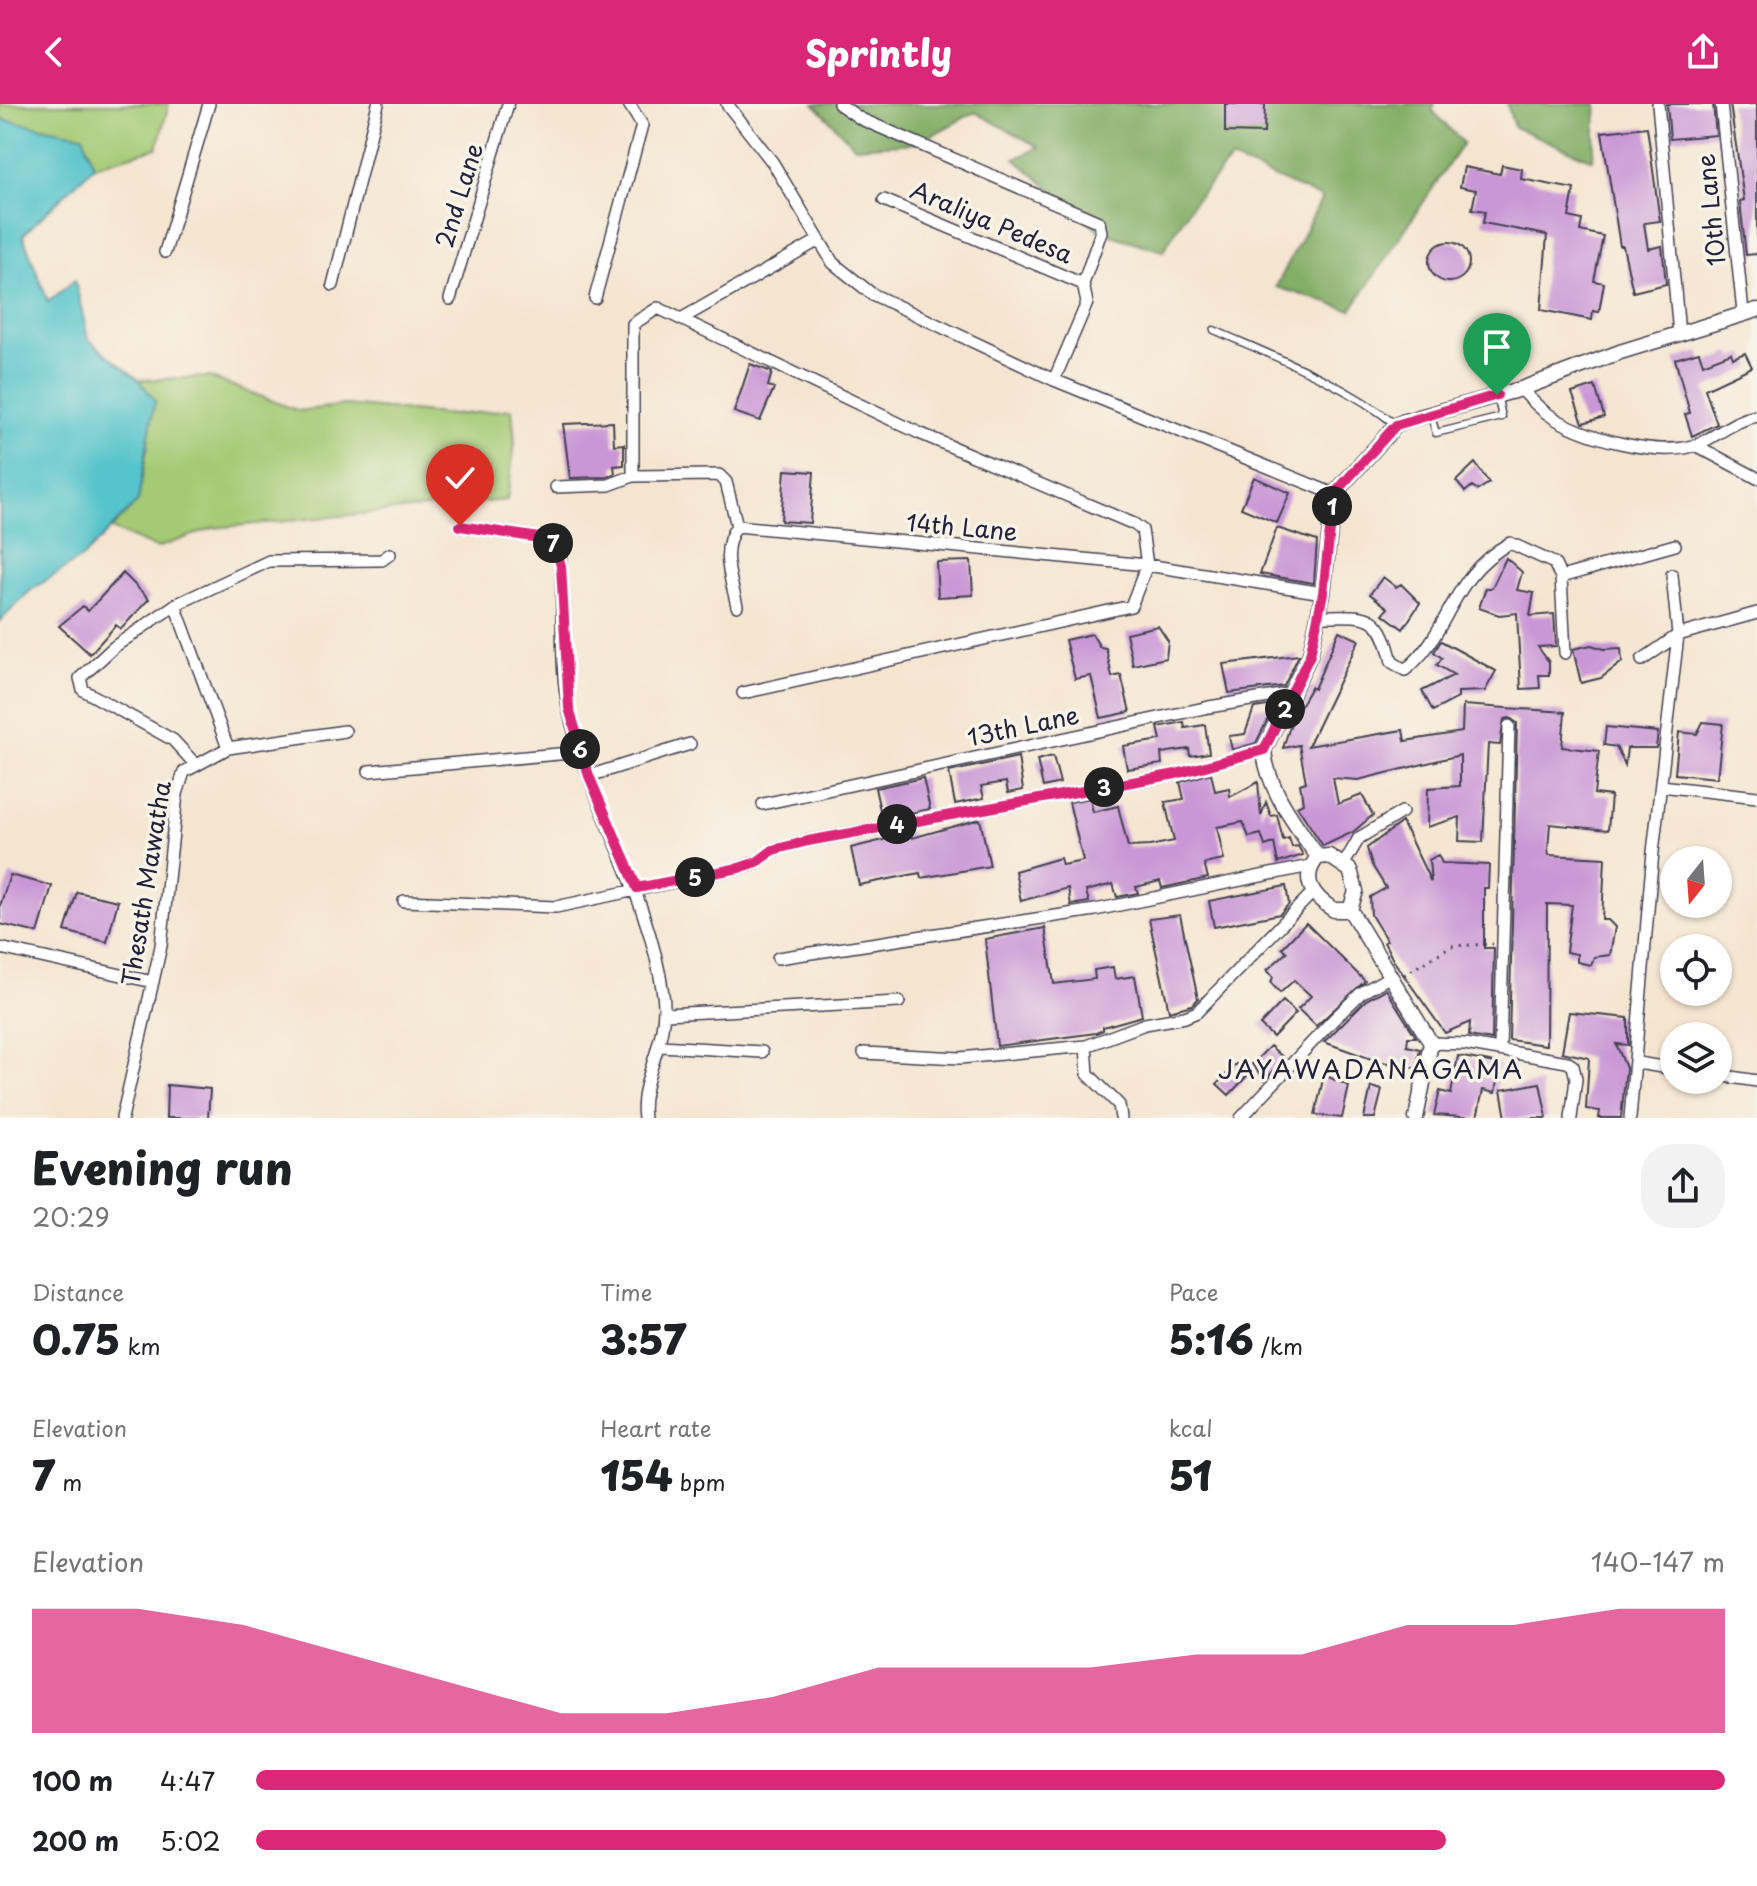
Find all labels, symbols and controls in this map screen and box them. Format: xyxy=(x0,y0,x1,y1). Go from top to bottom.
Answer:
text: Sprintly xyxy=(805,25,952,79)
icon: back xyxy=(32,30,76,74)
icon: share xyxy=(1681,30,1725,74)
street label: 2nd Lane xyxy=(425,138,491,252)
street label: 10th Lane xyxy=(1686,152,1734,268)
street label: Araliya Pedesa xyxy=(905,171,1079,271)
pin xyxy=(1463,313,1531,395)
icon: arrive xyxy=(1475,325,1519,369)
pin xyxy=(426,444,494,526)
icon: check xyxy=(438,456,482,500)
pin: 1 xyxy=(1312,486,1352,526)
text: 1 xyxy=(1327,489,1337,522)
street label: 14th Lane xyxy=(905,503,1019,549)
pin: 7 xyxy=(533,523,573,563)
text: 7 xyxy=(547,526,559,559)
pin: 2 xyxy=(1265,689,1305,729)
text: 2 xyxy=(1277,692,1293,725)
street label: 13th Lane xyxy=(964,696,1082,754)
pin: 6 xyxy=(560,729,600,769)
text: 6 xyxy=(572,732,588,765)
pin: 3 xyxy=(1084,767,1124,807)
text: 3 xyxy=(1097,770,1111,803)
street label: Thesath Mawatha xyxy=(111,778,179,988)
pin: 4 xyxy=(877,804,917,844)
text: 4 xyxy=(890,807,904,840)
north arrow xyxy=(1660,846,1732,918)
map controls xyxy=(1660,846,1732,1094)
pin: 5 xyxy=(675,857,715,897)
text: 5 xyxy=(688,860,702,893)
button: locate xyxy=(1660,934,1732,1006)
button: layers xyxy=(1660,1022,1732,1094)
district label: JAYAWADANAGAMA xyxy=(1218,1049,1524,1088)
text: Evening run xyxy=(32,1134,293,1200)
button: share xyxy=(1641,1144,1725,1228)
text: 20:29 xyxy=(32,1197,110,1236)
text: Distance xyxy=(32,1275,124,1308)
text: Time xyxy=(600,1275,652,1308)
text: Pace xyxy=(1169,1275,1218,1308)
text: 0.75 xyxy=(32,1308,120,1369)
text: 3:57 xyxy=(600,1308,686,1369)
text: 5:16 xyxy=(1169,1308,1254,1369)
text: km xyxy=(120,1329,161,1362)
text: /km xyxy=(1254,1329,1303,1362)
text: Elevation xyxy=(32,1411,127,1444)
text: Heart rate xyxy=(600,1411,711,1444)
text: kcal xyxy=(1169,1411,1213,1444)
text: 7 xyxy=(32,1444,55,1505)
text: 154 xyxy=(600,1444,673,1505)
text: 51 xyxy=(1169,1444,1212,1505)
text: m xyxy=(55,1465,82,1498)
text: bpm xyxy=(673,1465,725,1498)
text: Elevation xyxy=(32,1542,144,1581)
text: 140–147 m xyxy=(1591,1542,1725,1581)
text: 100 m xyxy=(32,1761,113,1800)
text: 4:47 xyxy=(160,1761,215,1800)
text: 200 m xyxy=(32,1821,119,1860)
text: 5:02 xyxy=(160,1821,221,1860)

